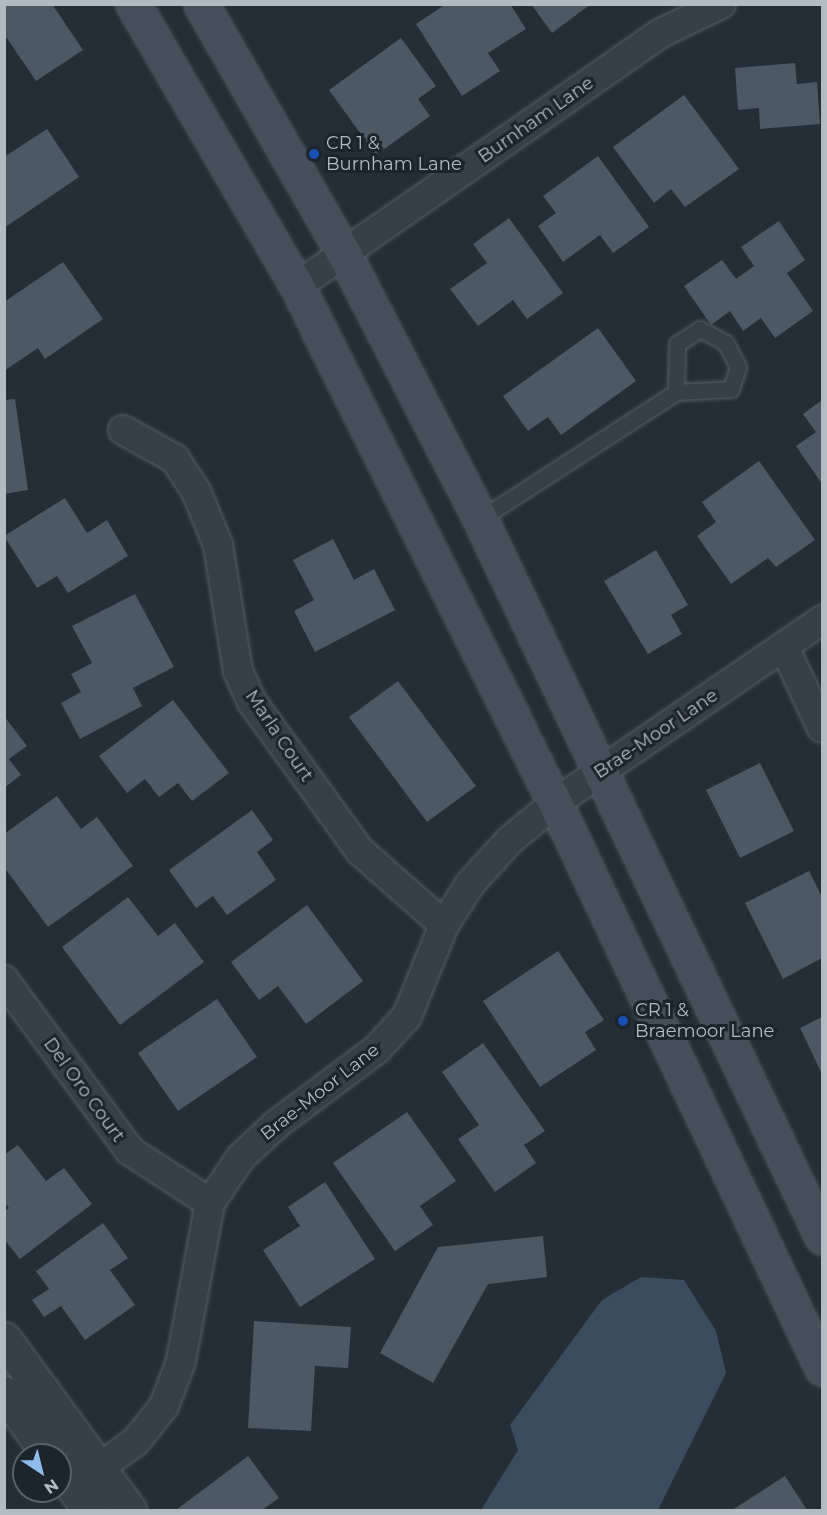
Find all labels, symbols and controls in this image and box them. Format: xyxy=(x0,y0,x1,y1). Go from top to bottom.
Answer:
street label: Burnham Lane xyxy=(474,72,598,168)
place label: CR 1 & Burnham Lane xyxy=(326,133,462,176)
marker: CR 1 & Burnham Lane xyxy=(307,147,321,161)
street label: Brae-Moor Lane xyxy=(590,685,722,783)
street label: Marla Court xyxy=(241,686,317,786)
place label: CR 1 & Braemoor Lane xyxy=(635,1000,774,1042)
marker: CR 1 & Braemoor Lane xyxy=(616,1014,630,1028)
street label: Del Oro Court xyxy=(39,1034,129,1146)
street label: Brae-Moor Lane xyxy=(256,1039,384,1145)
north arrow xyxy=(12,1443,72,1503)
text: N xyxy=(41,1475,62,1498)

